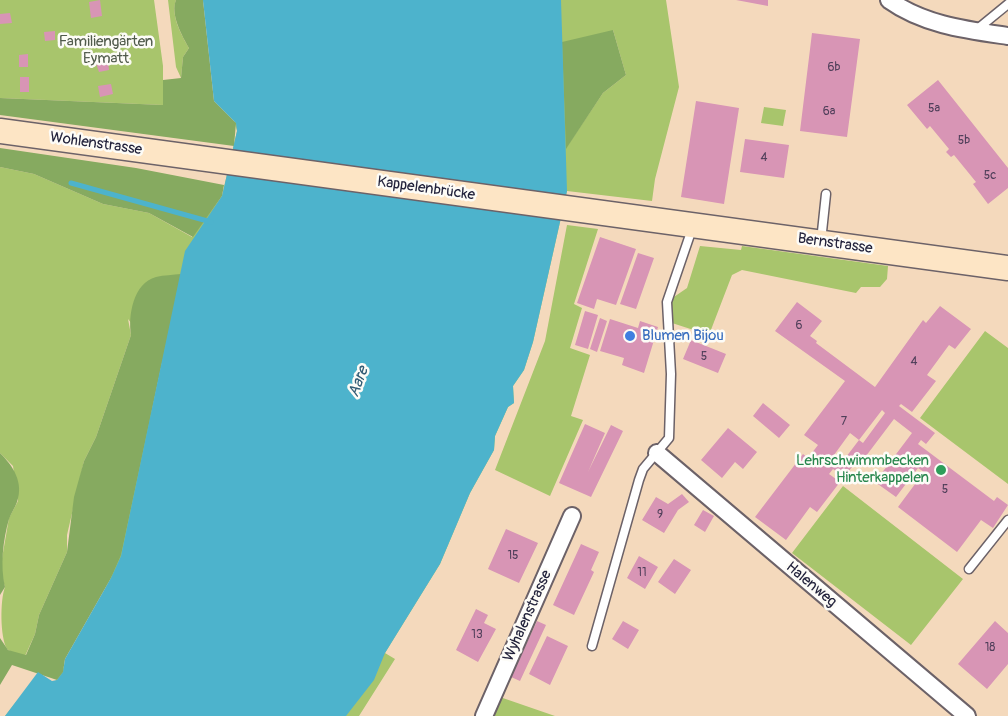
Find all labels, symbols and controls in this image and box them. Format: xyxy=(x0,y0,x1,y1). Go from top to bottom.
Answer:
park label: Familiengärten Eymatt xyxy=(59,33,153,68)
house number: 6b xyxy=(828,61,840,75)
house number: 5a xyxy=(928,102,940,116)
house number: 6a xyxy=(823,105,835,119)
street label: Wohlenstrasse xyxy=(49,129,143,159)
house number: 5b xyxy=(958,134,970,148)
house number: 4 xyxy=(761,151,767,165)
house number: 5c xyxy=(984,169,996,183)
street label: Kappelenbrücke xyxy=(376,173,476,205)
street label: Bernstrasse xyxy=(796,230,874,258)
house number: 6 xyxy=(796,319,802,333)
place label: Blumen Bijou xyxy=(642,327,724,345)
marker: Blumen Bijou xyxy=(623,329,637,343)
house number: 5 xyxy=(701,350,707,364)
house number: 4 xyxy=(911,355,917,369)
water label: Aare xyxy=(345,364,373,400)
house number: 7 xyxy=(841,415,847,429)
place label: Lehrschwimmbecken Hinterkappelen xyxy=(796,452,929,487)
marker: Lehrschwimmbecken Hinterkappelen xyxy=(934,463,948,477)
house number: 5 xyxy=(942,483,948,497)
house number: 9 xyxy=(657,508,663,522)
house number: 15 xyxy=(507,549,519,563)
street label: Halenweg xyxy=(782,559,840,611)
house number: 11 xyxy=(637,566,647,580)
street label: Wyhalenstrasse xyxy=(500,568,556,664)
house number: 13 xyxy=(471,628,483,642)
house number: 18 xyxy=(985,641,995,655)

